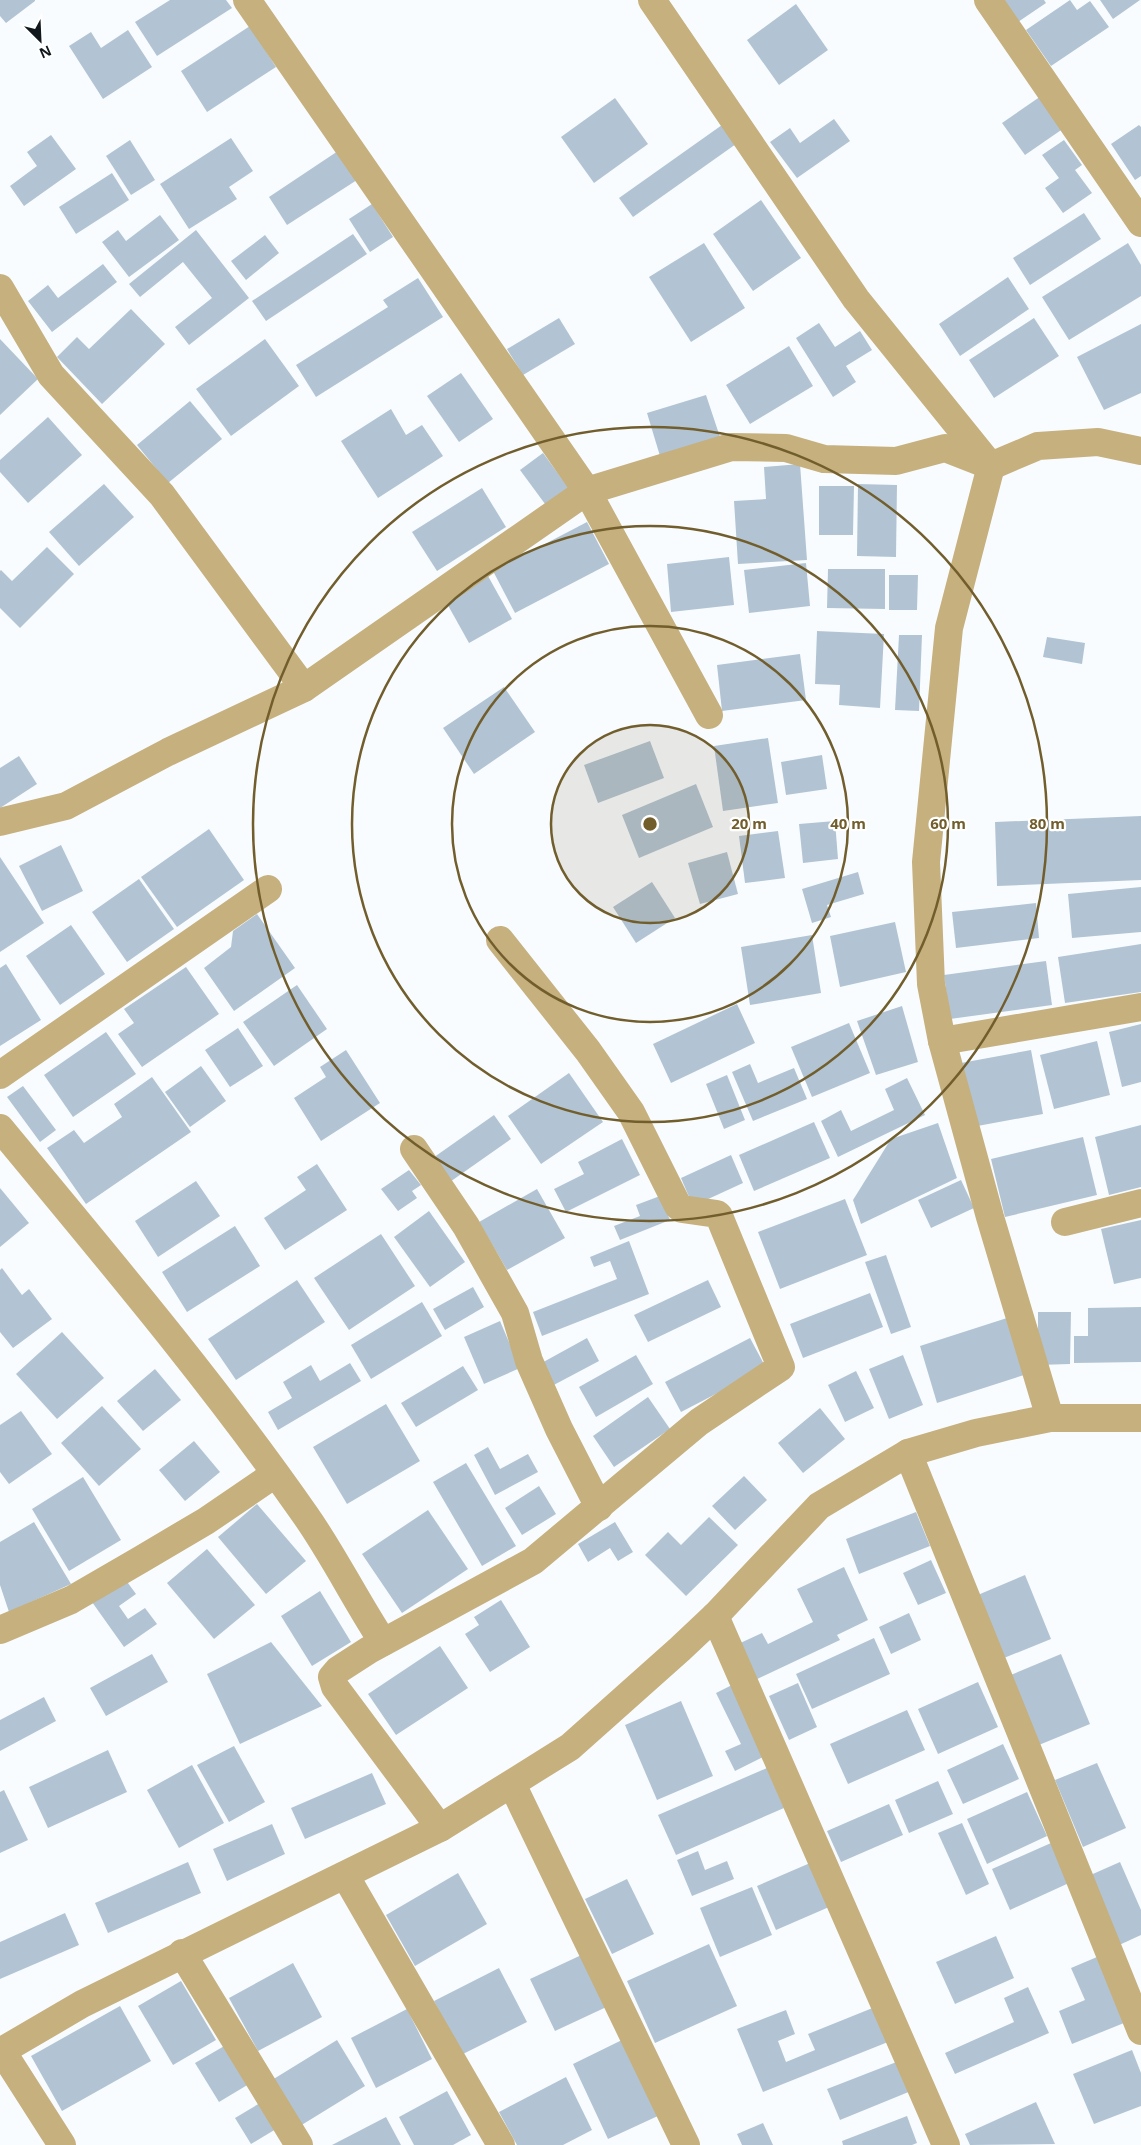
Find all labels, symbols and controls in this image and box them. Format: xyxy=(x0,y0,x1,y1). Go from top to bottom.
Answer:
north arrow xyxy=(15,15,65,65)
text: N xyxy=(36,41,55,63)
text: 20 m xyxy=(731,813,767,833)
text: 40 m xyxy=(830,813,866,833)
text: 60 m xyxy=(930,813,966,833)
text: 80 m xyxy=(1029,813,1065,833)
centre of rings xyxy=(641,815,659,833)

